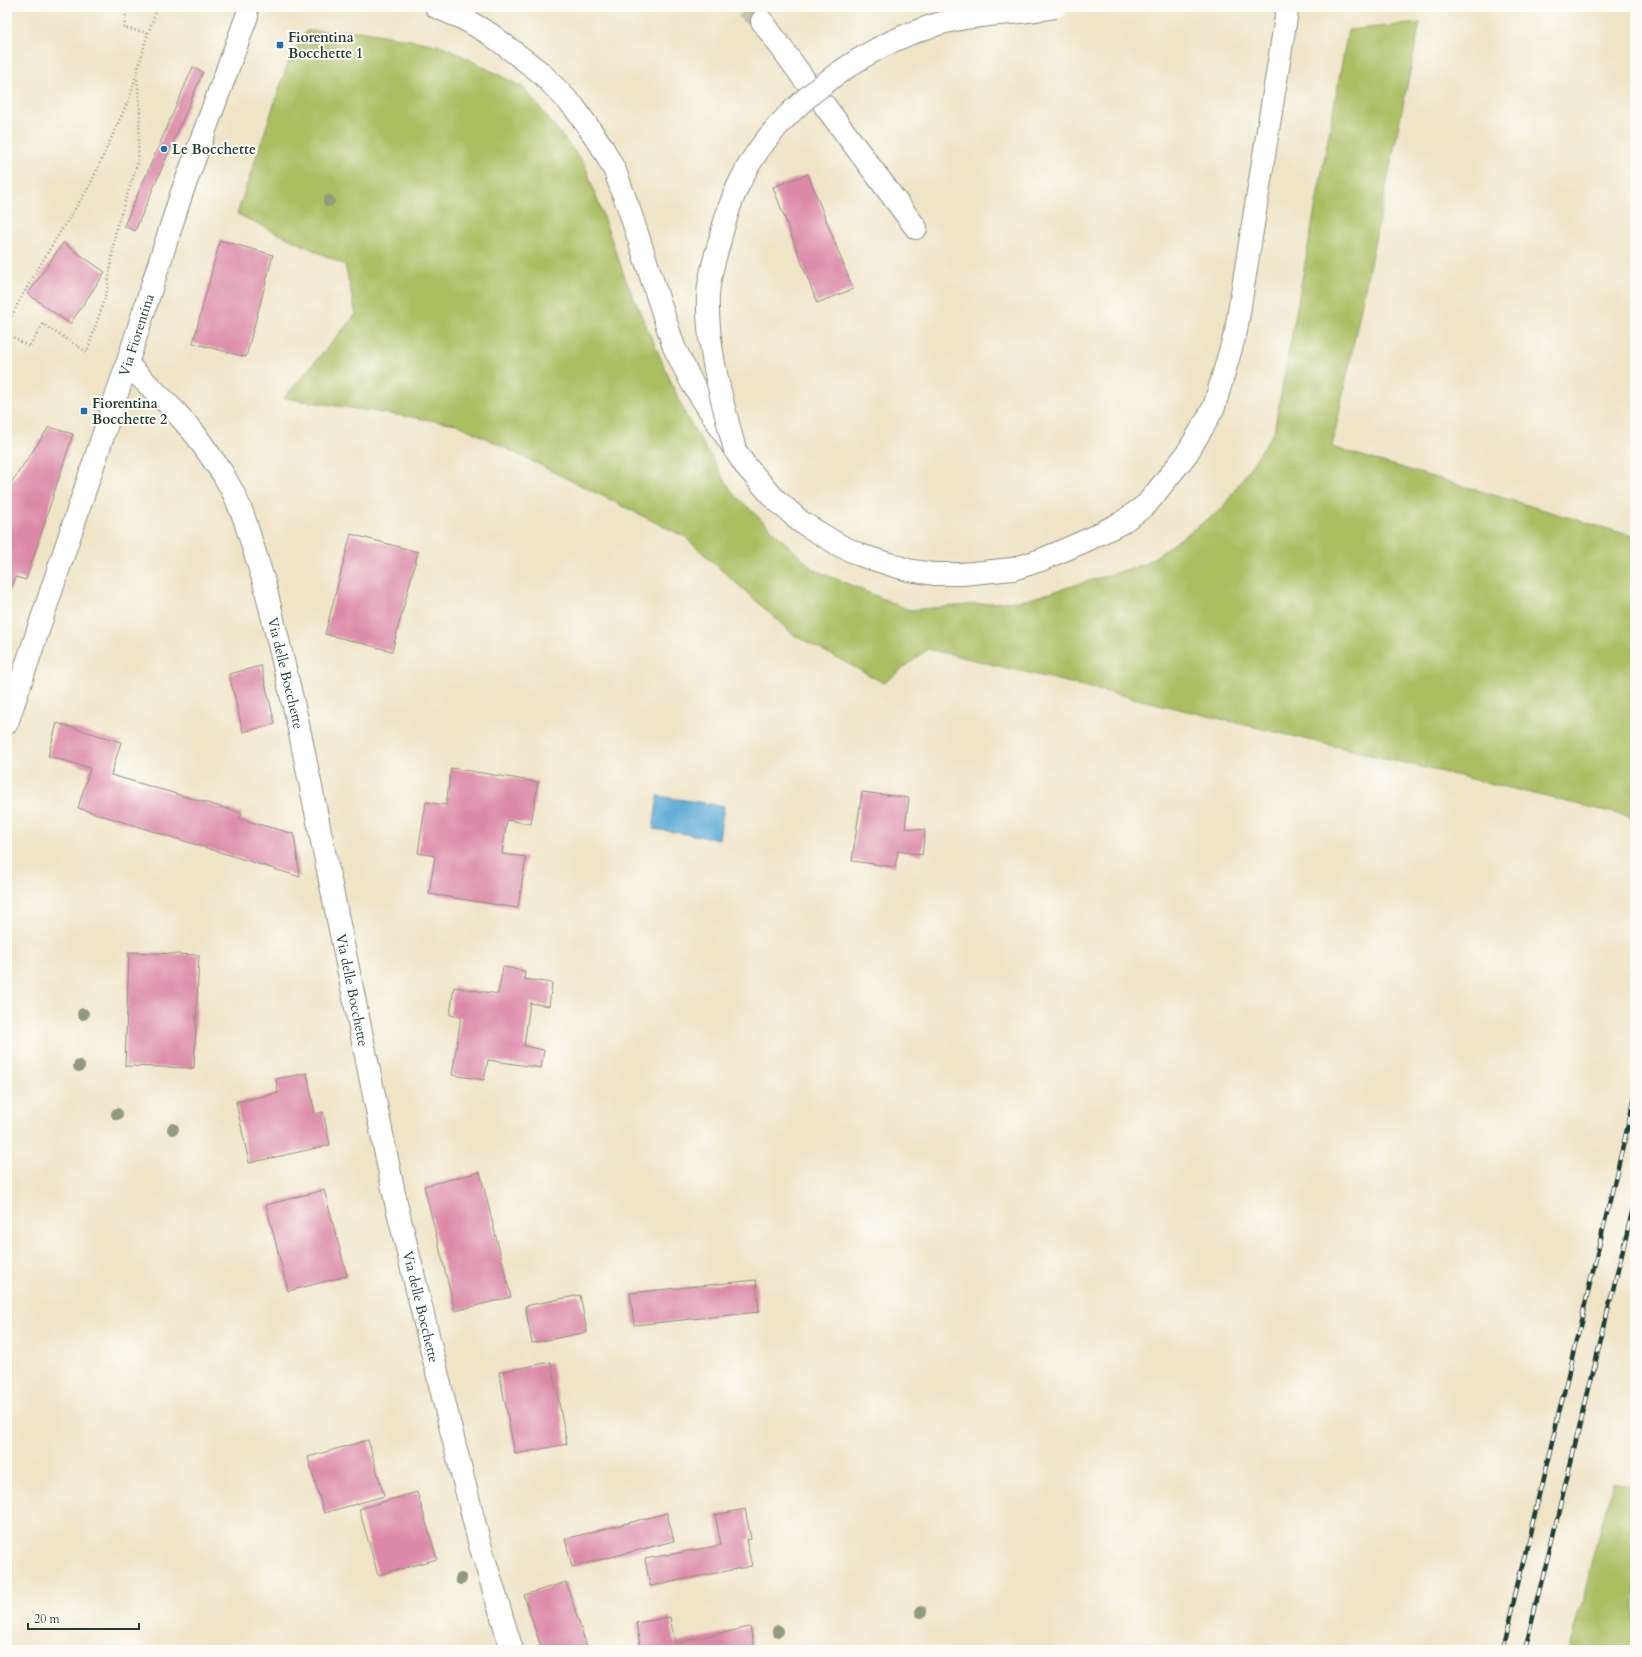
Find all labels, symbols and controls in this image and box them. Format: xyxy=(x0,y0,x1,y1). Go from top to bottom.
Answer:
place label: Fiorentina Bocchette 1 xyxy=(288,28,363,63)
marker: Fiorentina Bocchette 1 xyxy=(275,40,285,50)
place label: Le Bocchette xyxy=(172,140,256,159)
marker: Le Bocchette xyxy=(159,144,169,154)
street label: Via Fiorentina xyxy=(115,292,159,379)
place label: Fiorentina Bocchette 2 xyxy=(92,394,167,429)
marker: Fiorentina Bocchette 2 xyxy=(79,406,89,416)
street label: Via delle Bocchette xyxy=(263,615,308,731)
street label: Via delle Bocchette xyxy=(331,932,373,1048)
street label: Via delle Bocchette xyxy=(398,1249,443,1365)
scale bar xyxy=(28,1605,139,1631)
text: 20 m xyxy=(34,1611,61,1627)

